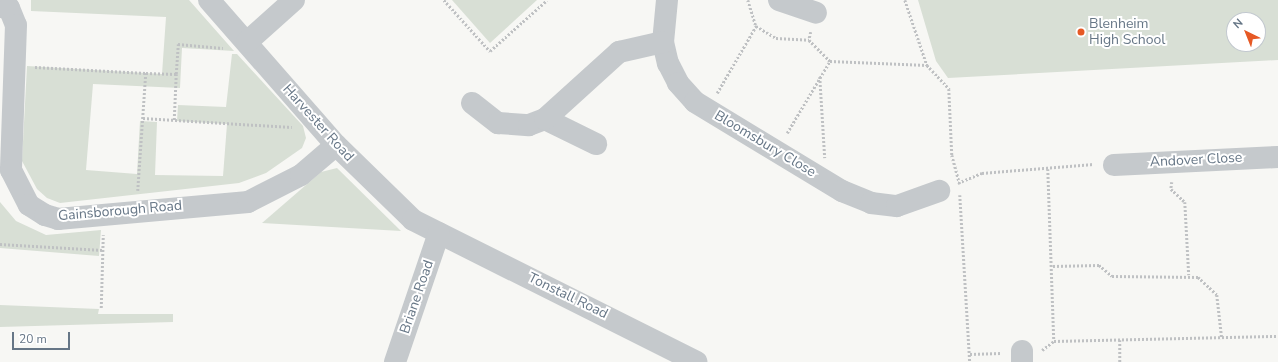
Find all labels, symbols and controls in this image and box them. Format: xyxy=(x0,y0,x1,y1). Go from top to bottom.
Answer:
north arrow xyxy=(1226,12,1266,52)
text: N xyxy=(1230,15,1246,32)
place label: Blenheim High School xyxy=(1089,16,1165,48)
marker: Blenheim High School xyxy=(1076,27,1086,37)
street label: Harvester Road xyxy=(279,81,357,165)
street label: Bloomsbury Close xyxy=(711,107,819,181)
street label: Andover Close xyxy=(1149,149,1243,171)
street label: Gainsborough Road xyxy=(57,197,183,225)
street label: Briane Road xyxy=(397,258,437,336)
street label: Tonstall Road xyxy=(525,269,611,323)
scale bar xyxy=(14,324,72,350)
text: 20 m xyxy=(19,331,47,347)

